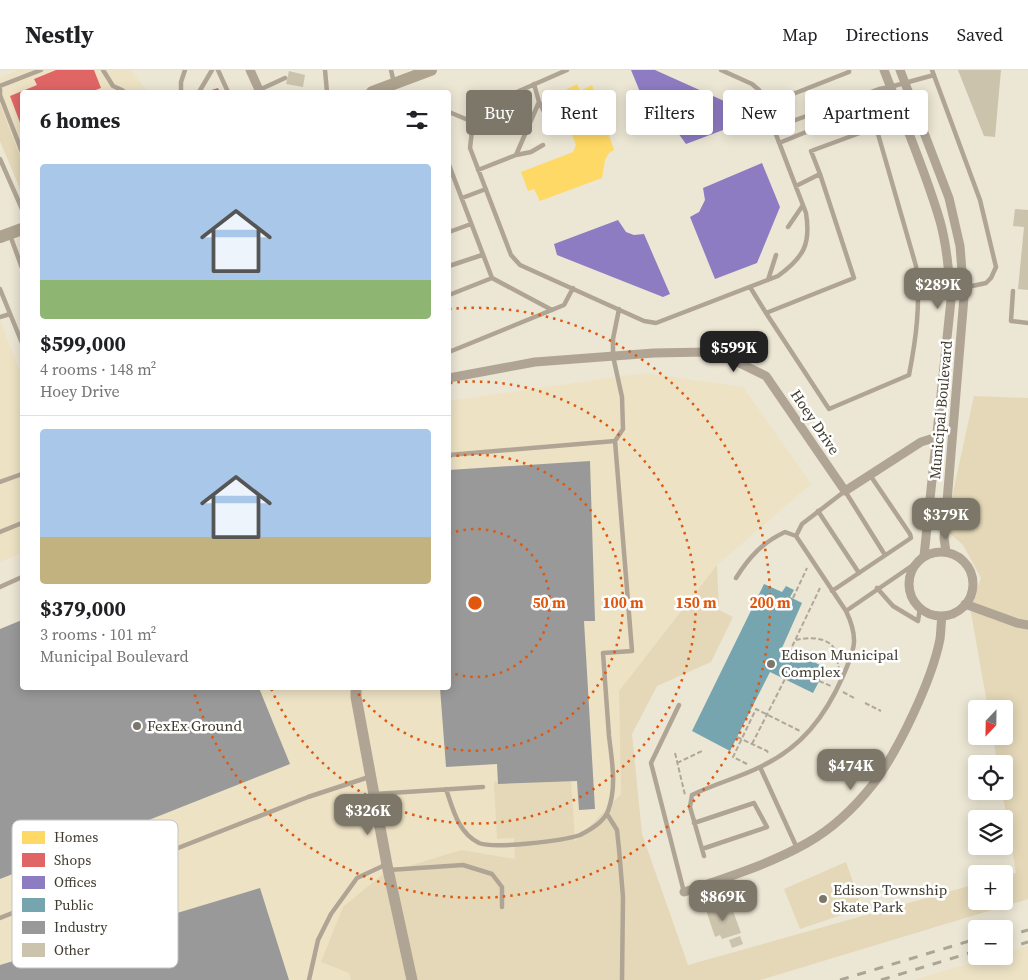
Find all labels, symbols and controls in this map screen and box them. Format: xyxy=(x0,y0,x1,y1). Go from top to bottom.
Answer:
text: Nestly xyxy=(25,18,94,51)
text: Map xyxy=(782,22,818,47)
text: Directions xyxy=(846,22,929,47)
text: Saved xyxy=(957,22,1003,47)
chip: Buy xyxy=(466,90,532,135)
chip: Rent xyxy=(542,90,616,135)
chip: Filters xyxy=(626,90,713,135)
chip: New xyxy=(723,90,795,135)
chip: Apartment xyxy=(805,90,928,135)
text: 6 homes xyxy=(40,106,120,135)
icon: filters xyxy=(403,106,431,134)
icon: home xyxy=(191,196,281,286)
pin: $289K xyxy=(903,268,973,310)
text: $289K xyxy=(915,273,961,295)
text: $599,000 xyxy=(40,329,126,358)
pin: $599K xyxy=(699,330,769,373)
text: $599K xyxy=(711,336,757,358)
street label: Municipal Boulevard xyxy=(924,339,957,480)
text: 4 rooms · 148 m² xyxy=(40,358,156,380)
text: Hoey Drive xyxy=(40,380,120,402)
street label: Hoey Drive xyxy=(786,385,845,459)
icon: home xyxy=(191,462,281,552)
pin: $379K xyxy=(911,498,981,540)
text: $379K xyxy=(923,503,969,525)
text: 50 m xyxy=(532,592,566,613)
text: 100 m xyxy=(602,592,644,613)
text: 150 m xyxy=(675,592,717,613)
text: 200 m xyxy=(749,592,791,613)
text: $379,000 xyxy=(40,594,126,623)
centre of rings xyxy=(466,594,484,612)
text: 3 rooms · 101 m² xyxy=(40,623,156,645)
place label: Edison Municipal Complex xyxy=(781,644,899,682)
text: Municipal Boulevard xyxy=(40,645,189,667)
marker: Edison Municipal Complex xyxy=(765,658,777,670)
north arrow xyxy=(968,700,1012,745)
map controls xyxy=(968,700,1013,965)
place label: FexEx Ground xyxy=(147,715,242,736)
marker: FexEx Ground xyxy=(131,720,143,732)
pin: $474K xyxy=(816,748,886,791)
text: $474K xyxy=(828,754,874,776)
button: locate xyxy=(968,755,1013,800)
pin: $326K xyxy=(333,794,403,836)
text: $326K xyxy=(345,799,391,821)
button: layers xyxy=(968,810,1013,855)
legend xyxy=(12,820,178,968)
text: Homes xyxy=(54,827,98,847)
text: Shops xyxy=(54,850,91,870)
button: + xyxy=(968,865,1013,910)
text: Offices xyxy=(54,872,97,892)
place label: Edison Township Skate Park xyxy=(833,879,948,917)
pin: $869K xyxy=(688,880,758,922)
text: $869K xyxy=(700,885,746,907)
marker: Edison Township Skate Park xyxy=(817,893,829,905)
text: Public xyxy=(54,895,94,915)
text: Industry xyxy=(54,917,108,937)
button: − xyxy=(968,920,1013,965)
text: Other xyxy=(54,940,90,960)

